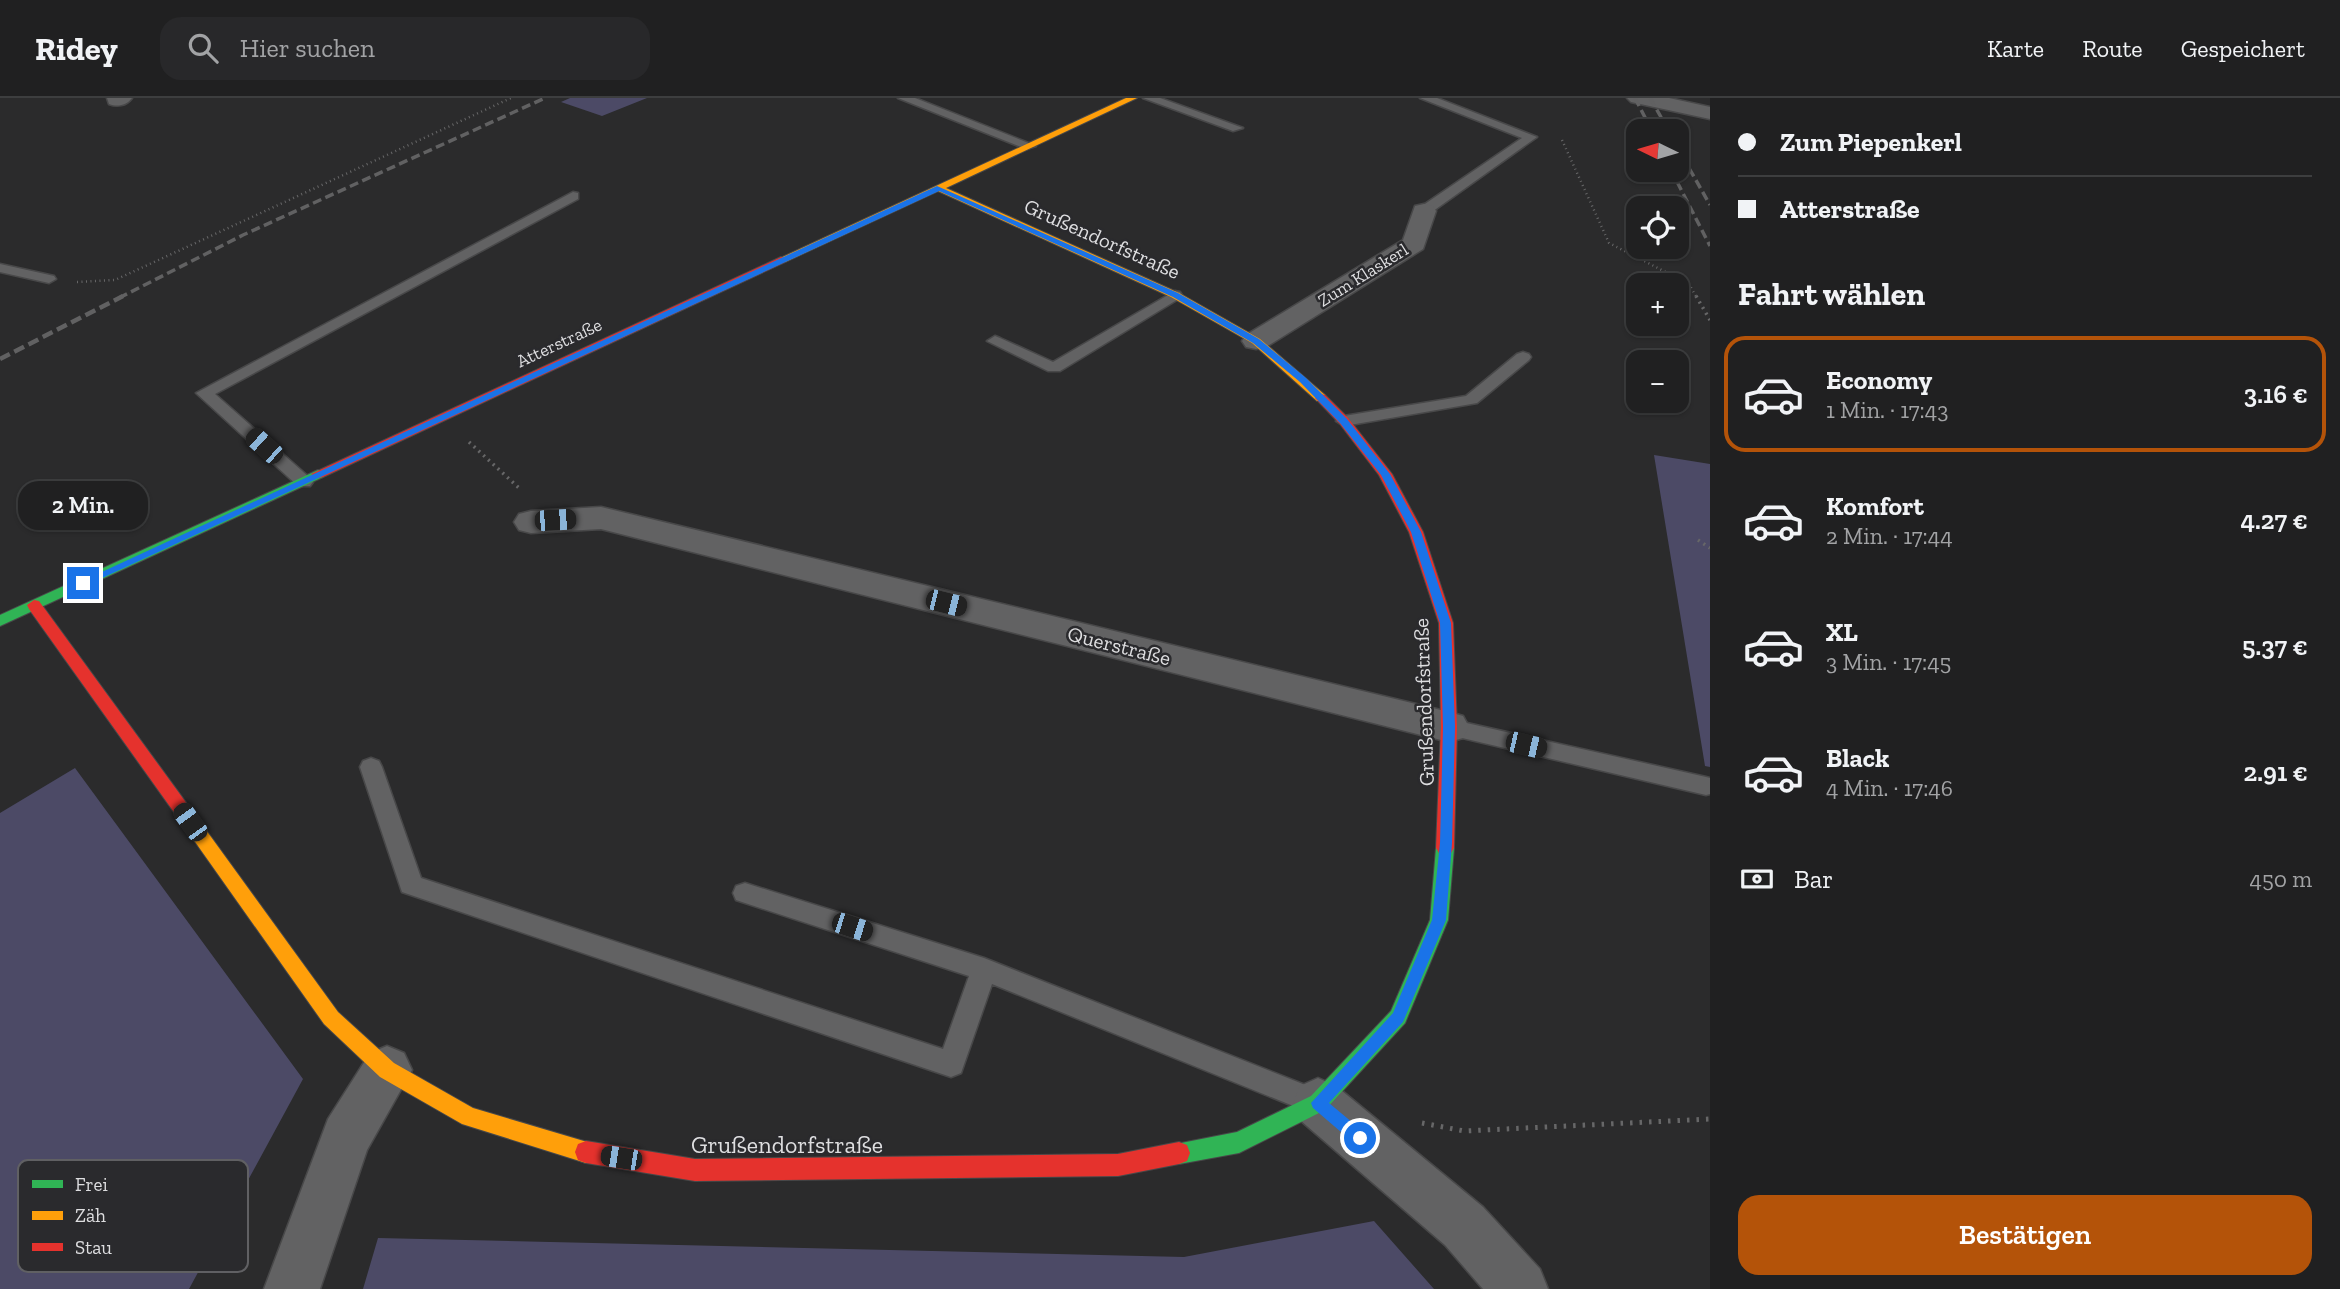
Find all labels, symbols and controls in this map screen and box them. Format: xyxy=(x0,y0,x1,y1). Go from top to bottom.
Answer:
search box xyxy=(160,17,650,80)
text: Ridey xyxy=(35,29,118,68)
icon: search xyxy=(184,29,222,67)
text: Hier suchen xyxy=(240,32,375,64)
text: Karte xyxy=(1987,34,2044,63)
text: Route xyxy=(2082,34,2143,63)
text: Gespeichert xyxy=(2181,34,2305,63)
north arrow xyxy=(1626,119,1689,182)
map controls xyxy=(1626,119,1689,413)
text: Zum Piepenkerl xyxy=(1780,126,1962,158)
street label: Grußendorfstraße xyxy=(1020,193,1184,284)
text: Atterstraße xyxy=(1780,193,1920,225)
button: locate xyxy=(1626,196,1689,259)
street label: Zum Klaskerl xyxy=(1314,238,1413,312)
button: + xyxy=(1626,273,1689,336)
text: Fahrt wählen xyxy=(1738,275,1925,313)
street label: Atterstraße xyxy=(513,314,605,372)
button: − xyxy=(1626,350,1689,413)
icon: car xyxy=(1742,363,1805,426)
text: Economy xyxy=(1826,364,1932,396)
text: 3.16 € xyxy=(2244,378,2308,410)
text: 1 Min. · 17:43 xyxy=(1826,396,1948,424)
car xyxy=(242,424,287,468)
callout: 2 Min. xyxy=(18,482,148,531)
icon: car xyxy=(1742,489,1805,552)
text: Komfort xyxy=(1826,490,1924,522)
text: 2 Min. xyxy=(52,491,114,519)
text: 4.27 € xyxy=(2241,504,2308,536)
car xyxy=(534,508,577,532)
text: 2 Min. · 17:44 xyxy=(1826,522,1953,550)
route end xyxy=(67,567,99,599)
car xyxy=(924,588,969,618)
icon: car xyxy=(1742,615,1805,678)
text: XL xyxy=(1826,616,1858,648)
street label: Grußendorfstraße xyxy=(1408,617,1439,786)
street label: Querstraße xyxy=(1065,621,1173,670)
text: 5.37 € xyxy=(2242,630,2308,662)
text: 3 Min. · 17:45 xyxy=(1826,648,1951,676)
car xyxy=(1504,730,1549,760)
icon: car xyxy=(1742,741,1805,804)
text: Black xyxy=(1826,742,1889,774)
text: 2.91 € xyxy=(2244,756,2308,788)
text: 4 Min. · 17:46 xyxy=(1826,774,1953,802)
car xyxy=(170,799,211,845)
icon: cash xyxy=(1738,860,1776,898)
text: Bar xyxy=(1794,863,1833,895)
text: 450 m xyxy=(2250,865,2312,893)
car xyxy=(829,911,876,943)
route start xyxy=(1344,1122,1376,1154)
street label: Grußendorfstraße xyxy=(691,1130,883,1159)
car xyxy=(599,1144,644,1172)
legend xyxy=(18,1160,248,1272)
text: Frei xyxy=(75,1173,108,1196)
button: Bestätigen xyxy=(1738,1195,2312,1275)
text: Zäh xyxy=(75,1204,106,1227)
text: Stau xyxy=(75,1236,112,1259)

